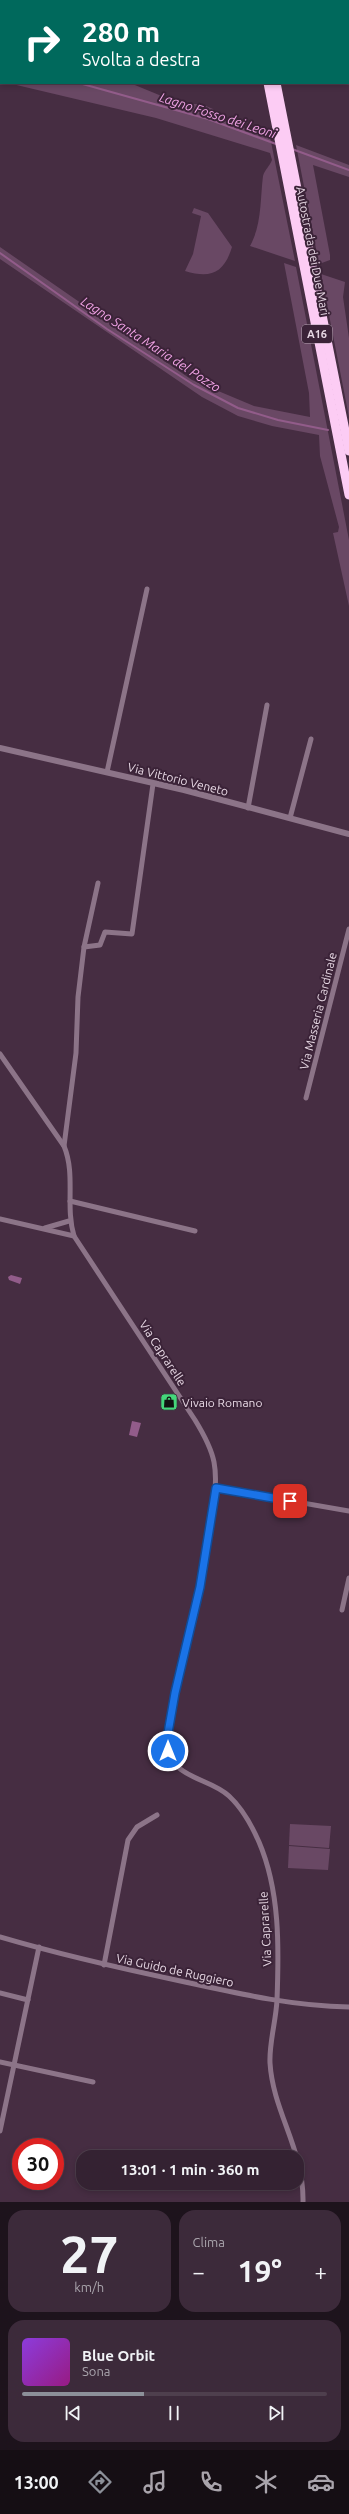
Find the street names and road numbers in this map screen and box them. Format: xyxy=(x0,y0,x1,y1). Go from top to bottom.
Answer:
street label: Autostrada dei Due Mari xyxy=(294,185,332,317)
road number: A16 xyxy=(302,325,332,343)
street label: Via Vittorio Veneto xyxy=(126,760,230,798)
street label: Via Masseria Cardinale xyxy=(297,951,339,1071)
street label: Via Caprarelle xyxy=(137,1318,189,1388)
street label: Via Caprarelle xyxy=(257,1891,273,1967)
street label: Via Guido de Ruggiero xyxy=(115,1951,235,1989)

